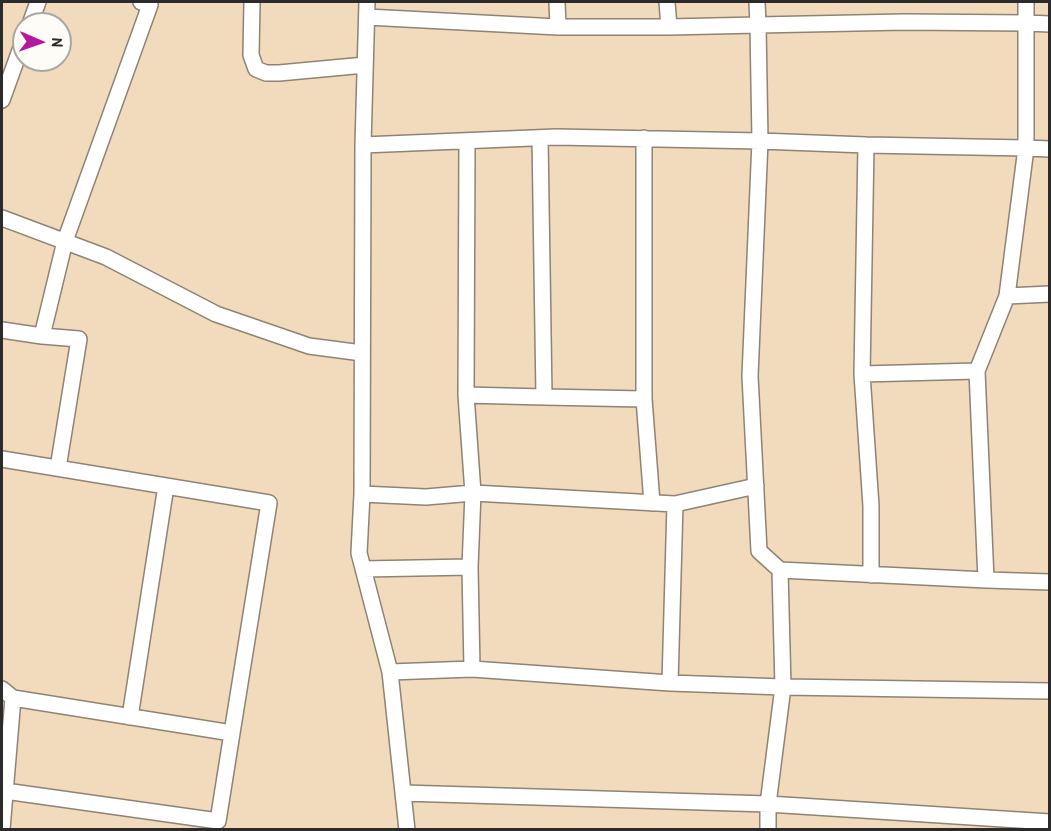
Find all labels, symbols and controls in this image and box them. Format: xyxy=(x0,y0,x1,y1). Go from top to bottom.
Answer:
north arrow xyxy=(12,12,72,72)
text: N xyxy=(47,38,69,47)

